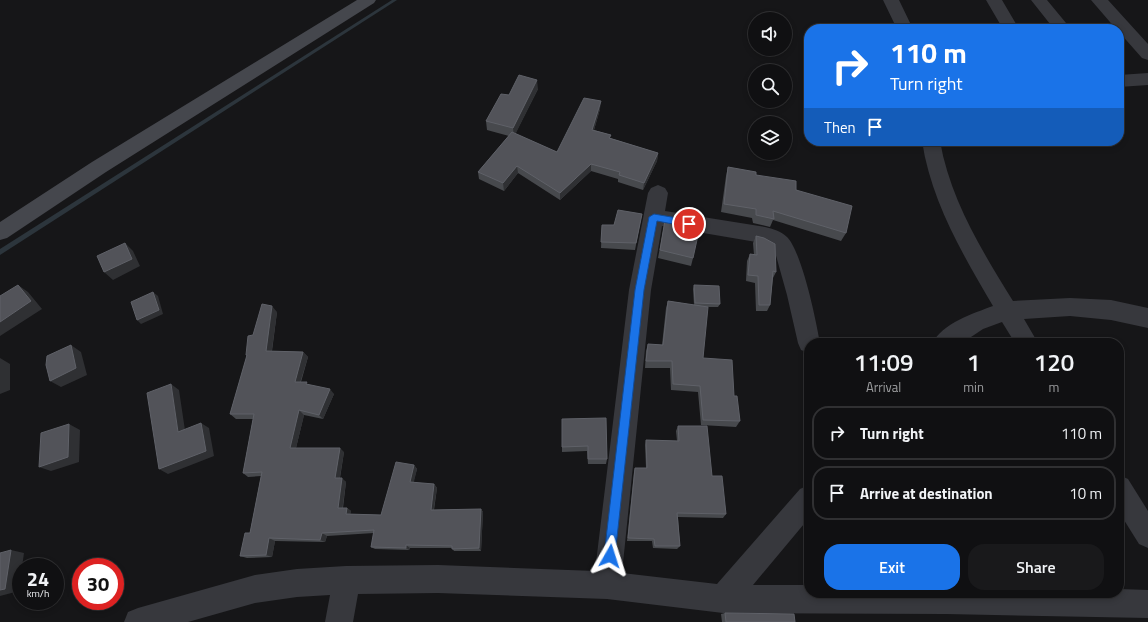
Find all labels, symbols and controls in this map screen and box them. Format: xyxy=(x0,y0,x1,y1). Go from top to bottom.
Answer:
map controls xyxy=(748,12,792,160)
button: sound xyxy=(748,12,792,56)
text: 110 m xyxy=(890,31,967,74)
icon: right xyxy=(824,40,876,92)
button: search xyxy=(748,64,792,108)
text: Turn right xyxy=(890,70,963,97)
button: layers xyxy=(748,116,792,160)
text: Then xyxy=(824,116,856,139)
icon: arrive xyxy=(864,116,886,138)
pin xyxy=(672,207,706,241)
icon: arrive xyxy=(678,213,700,235)
text: 11:09 xyxy=(854,344,913,380)
text: 1 xyxy=(967,344,980,380)
text: 120 xyxy=(1034,344,1074,380)
text: Arrival xyxy=(866,377,901,397)
text: min xyxy=(963,377,984,397)
text: m xyxy=(1049,377,1059,397)
icon: right xyxy=(826,422,848,444)
text: Turn right xyxy=(860,422,924,445)
text: 110 m xyxy=(1061,422,1102,445)
icon: arrive xyxy=(826,482,848,504)
text: Arrive at destination xyxy=(860,482,993,505)
text: 10 m xyxy=(1069,482,1102,505)
position arrow xyxy=(589,535,631,577)
button: Exit xyxy=(824,544,960,590)
button: Share xyxy=(968,544,1104,590)
speed limit sign: 30 xyxy=(72,558,124,610)
text: 24 xyxy=(27,563,49,594)
text: km/h xyxy=(27,586,49,601)

